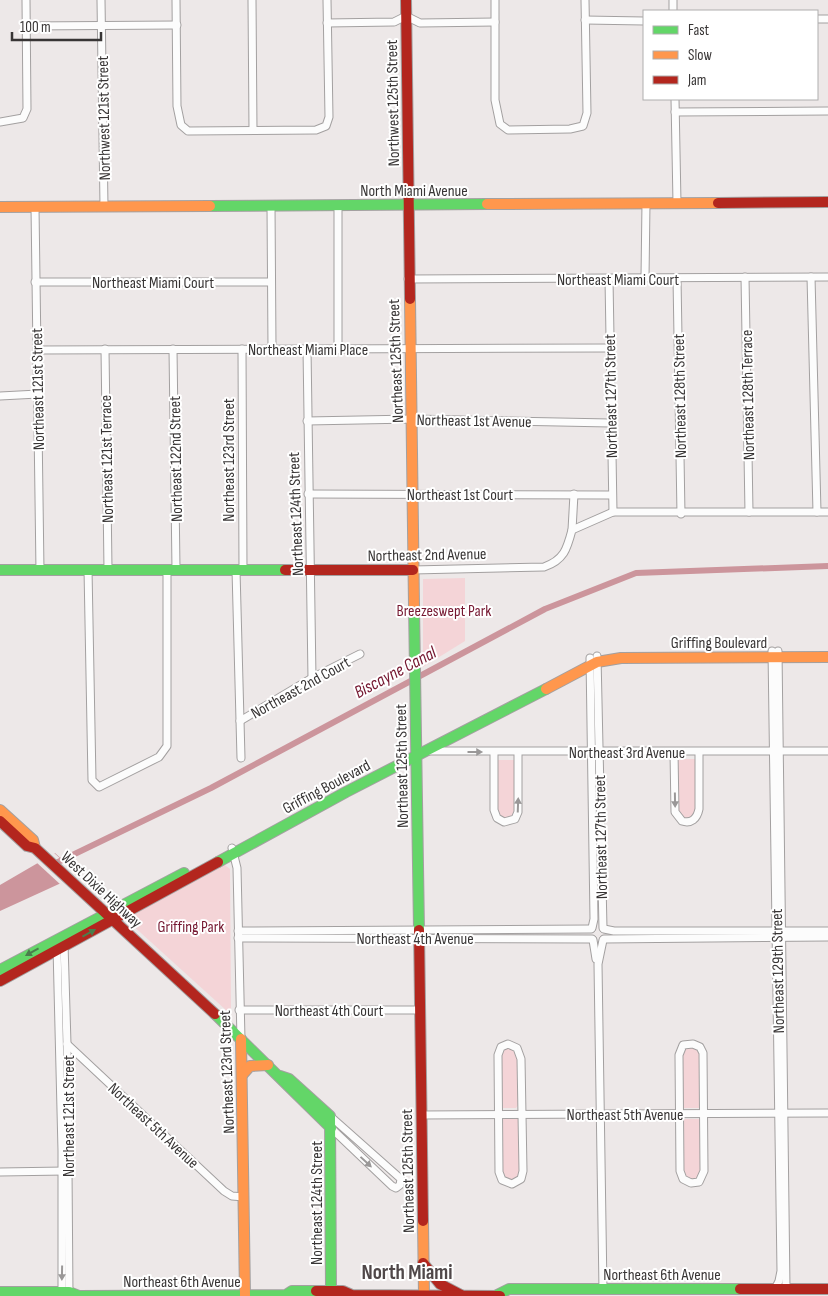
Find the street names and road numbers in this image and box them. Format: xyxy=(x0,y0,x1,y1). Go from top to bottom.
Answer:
street label: Northwest 125th Street xyxy=(383,39,404,166)
street label: Northwest 121st Street xyxy=(94,55,115,181)
street label: North Miami Avenue xyxy=(360,182,468,201)
street label: Northeast Miami Court xyxy=(557,271,679,290)
street label: Northeast Miami Court xyxy=(92,274,214,293)
street label: Northeast 125th Street xyxy=(385,299,408,423)
street label: Northeast 121st Street xyxy=(28,328,49,450)
street label: Northeast 128th Terrace xyxy=(738,330,759,460)
street label: Northeast 128th Street xyxy=(670,333,691,458)
street label: Northeast 127th Street xyxy=(601,334,622,458)
street label: Northeast Miami Place xyxy=(248,341,368,360)
street label: Northeast 121st Terrace xyxy=(97,395,118,523)
street label: Northeast 122nd Street xyxy=(166,396,187,522)
street label: Northeast 123rd Street xyxy=(220,398,239,522)
street label: Northeast 1st Avenue xyxy=(416,411,532,432)
street label: Northeast 124th Street xyxy=(285,452,308,576)
street label: Northeast 1st Court xyxy=(407,486,513,505)
street label: Northeast 2nd Avenue xyxy=(367,545,487,566)
street label: Griffing Boulevard xyxy=(671,634,767,653)
street label: Northeast 2nd Court xyxy=(248,653,354,723)
street label: Northeast 125th Street xyxy=(392,704,413,828)
street label: Northeast 3rd Avenue xyxy=(569,744,685,763)
street label: Griffing Boulevard xyxy=(280,756,374,818)
street label: Northeast 127th Street xyxy=(591,775,612,899)
street label: West Dixie Highway xyxy=(57,848,145,932)
street label: Northeast 129th Street xyxy=(768,908,789,1033)
street label: Northeast 4th Avenue xyxy=(356,930,474,949)
street label: Northeast 4th Court xyxy=(275,1002,383,1021)
street label: Northeast 123rd Street xyxy=(216,1010,239,1134)
street label: Northeast 121st Street xyxy=(60,1055,79,1177)
street label: Northeast 5th Avenue xyxy=(104,1079,202,1173)
street label: Northeast 5th Avenue xyxy=(567,1106,683,1125)
street label: Northeast 125th Street xyxy=(398,1109,419,1233)
street label: Northeast 124th Street xyxy=(308,1141,327,1265)
street label: Northeast 6th Avenue xyxy=(603,1266,721,1285)
street label: Northeast 6th Avenue xyxy=(123,1273,241,1292)

